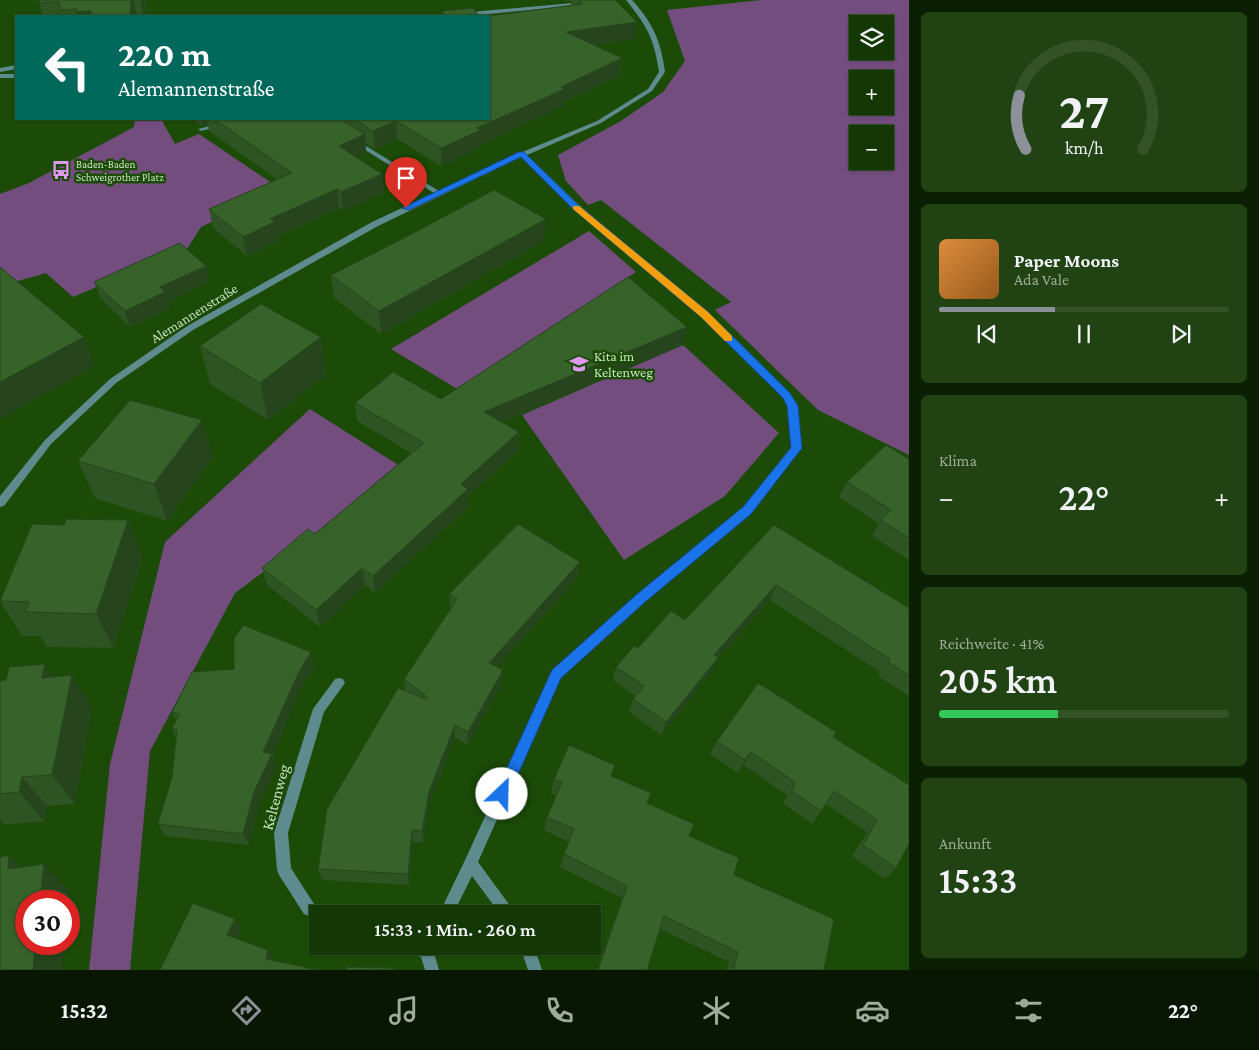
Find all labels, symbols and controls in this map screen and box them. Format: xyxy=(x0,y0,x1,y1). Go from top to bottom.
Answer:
map controls xyxy=(849,15,894,170)
button: layers xyxy=(849,15,894,60)
icon: left xyxy=(35,35,100,100)
text: 220 m xyxy=(118,35,211,74)
button: + xyxy=(849,70,894,115)
text: Alemannenstraße xyxy=(118,76,274,101)
text: 27 xyxy=(1059,81,1109,139)
button: − xyxy=(849,125,894,170)
text: km/h xyxy=(1065,138,1104,158)
pin xyxy=(385,157,427,208)
place label: Baden-Baden Schweigrother Platz xyxy=(76,158,164,184)
bus stop icon: Baden-Baden Schweigrother Platz xyxy=(50,159,72,181)
icon: arrive xyxy=(392,164,420,192)
text: Paper Moons xyxy=(1014,250,1119,271)
text: Ada Vale xyxy=(1014,271,1069,288)
street label: Alemannenstraße xyxy=(148,280,240,346)
icon: previous xyxy=(973,320,1001,348)
icon: pause xyxy=(1070,320,1098,348)
icon: next xyxy=(1167,320,1195,348)
place label: Kita im Keltenweg xyxy=(594,348,653,380)
school or university icon: Kita im Keltenweg xyxy=(568,353,590,375)
text: Klima xyxy=(939,452,977,469)
text: 22° xyxy=(1059,476,1109,518)
text: − xyxy=(939,482,954,513)
text: + xyxy=(1214,482,1229,513)
text: Reichweite · 41% xyxy=(939,635,1044,652)
text: 205 km xyxy=(939,659,1057,701)
street label: Keltenweg xyxy=(259,762,293,832)
position arrow xyxy=(475,767,527,819)
text: Ankunft xyxy=(939,835,991,852)
text: 15:33 xyxy=(939,859,1017,901)
speed limit sign: 30 xyxy=(15,890,80,955)
text: 15:33 · 1 Min. · 260 m xyxy=(374,919,536,940)
icon: directions xyxy=(229,993,264,1028)
icon: music xyxy=(386,993,421,1028)
icon: phone xyxy=(542,993,577,1028)
icon: climate xyxy=(699,993,734,1028)
icon: car xyxy=(855,993,890,1028)
icon: filters xyxy=(1011,993,1046,1028)
text: 15:32 xyxy=(61,998,108,1023)
text: 22° xyxy=(1168,998,1198,1023)

